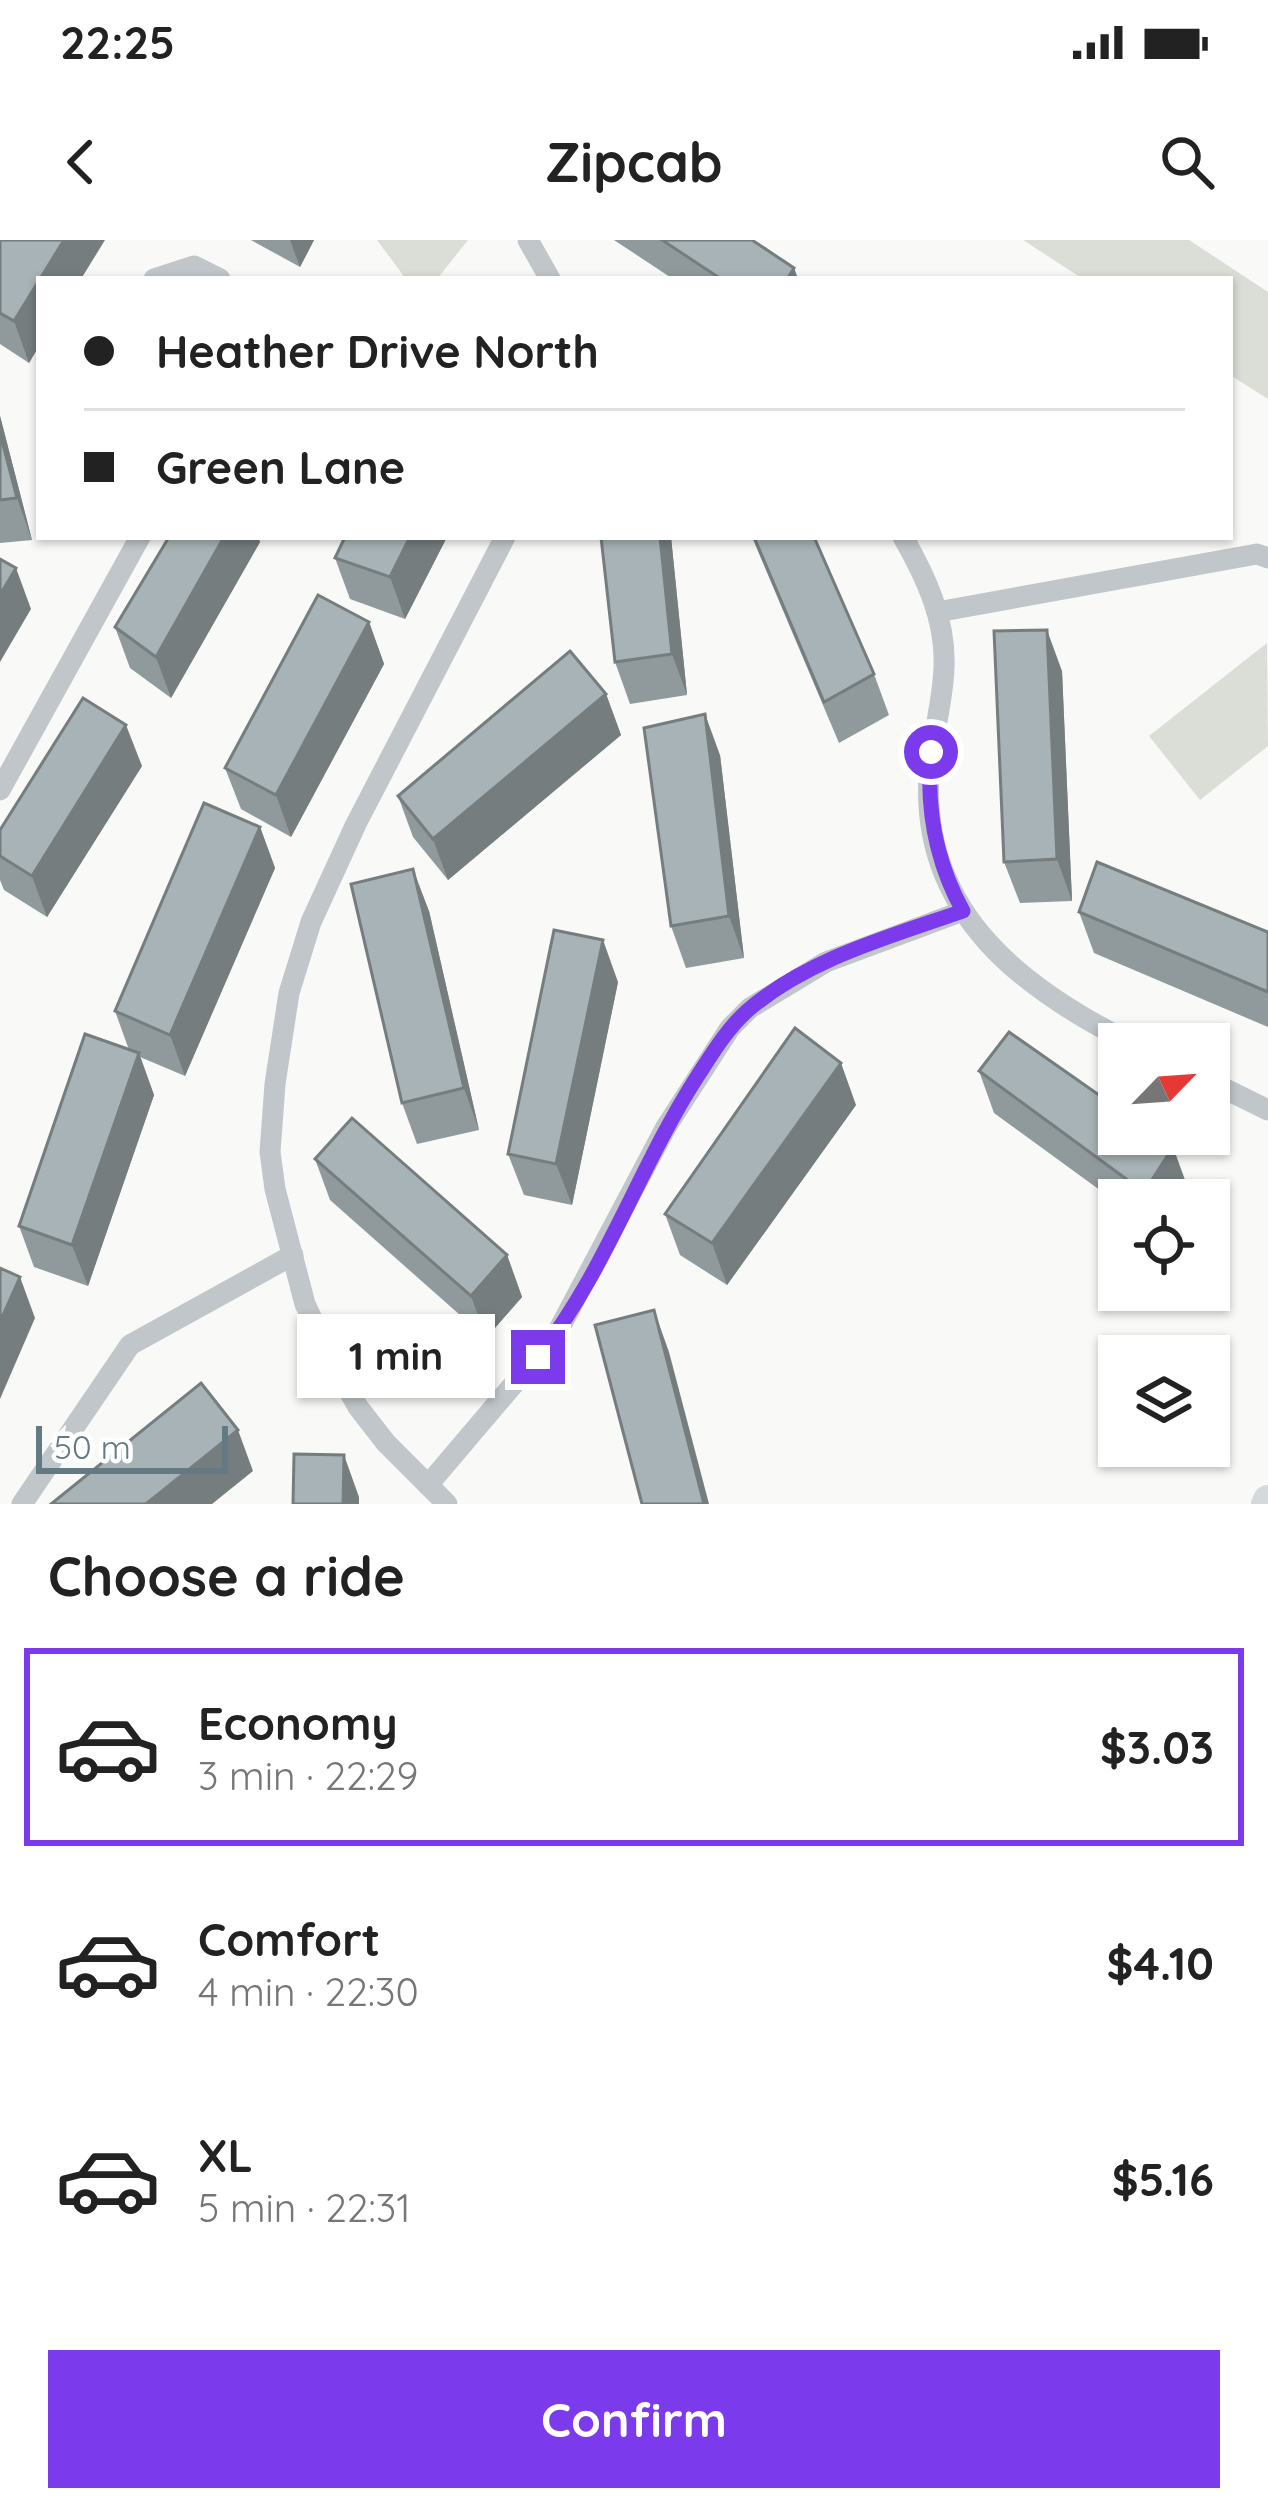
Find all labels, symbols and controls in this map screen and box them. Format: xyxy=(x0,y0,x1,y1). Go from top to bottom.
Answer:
text: 22:25 xyxy=(60,14,175,70)
text: Zipcab xyxy=(545,128,723,196)
icon: back xyxy=(48,129,114,195)
icon: search xyxy=(1154,129,1220,195)
text: Heather Drive North xyxy=(156,323,599,379)
text: Green Lane xyxy=(156,439,405,495)
route start xyxy=(904,725,958,779)
north arrow xyxy=(1098,1023,1230,1155)
map controls xyxy=(1098,1023,1230,1467)
button: locate xyxy=(1098,1179,1230,1311)
callout: 1 min xyxy=(298,1315,496,1399)
route end xyxy=(511,1330,565,1384)
text: 1 min xyxy=(349,1331,443,1380)
button: layers xyxy=(1098,1335,1230,1467)
scale bar xyxy=(36,1420,228,1473)
text: 50 m xyxy=(54,1426,131,1467)
text: Choose a ride xyxy=(48,1542,405,1610)
icon: car xyxy=(54,1693,162,1801)
text: Economy xyxy=(198,1695,398,1751)
text: $3.03 xyxy=(1100,1719,1214,1775)
text: 3 min · 22:29 xyxy=(198,1751,418,1800)
icon: car xyxy=(54,1909,162,2017)
text: Comfort xyxy=(198,1911,380,1967)
text: $4.10 xyxy=(1107,1935,1214,1991)
text: 4 min · 22:30 xyxy=(198,1967,419,2016)
icon: car xyxy=(54,2125,162,2233)
text: XL xyxy=(198,2127,253,2183)
text: $5.16 xyxy=(1112,2151,1214,2207)
text: 5 min · 22:31 xyxy=(198,2183,411,2232)
button: Confirm xyxy=(48,2350,1220,2488)

